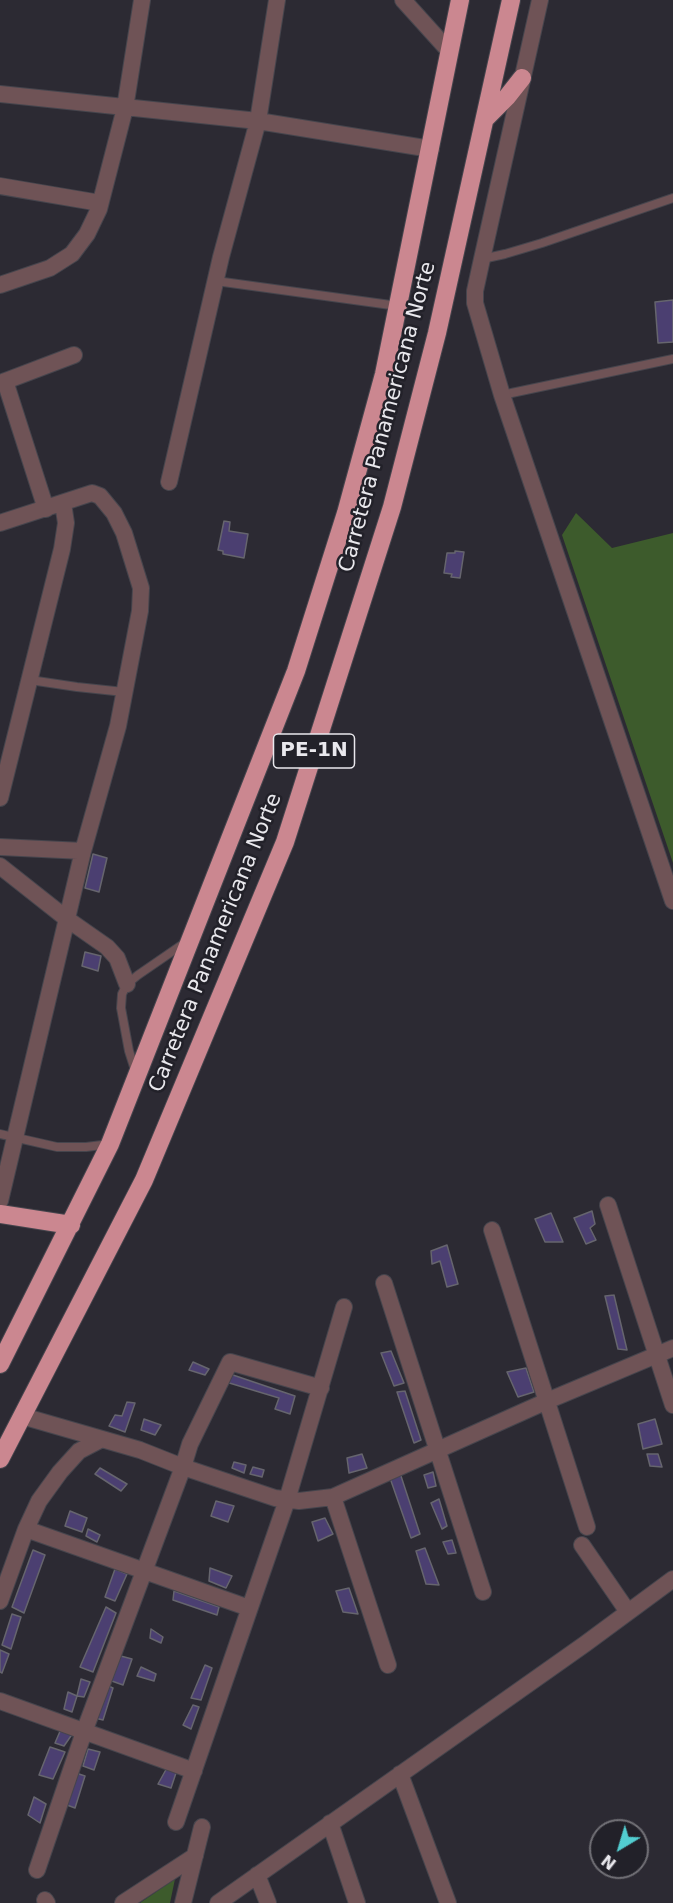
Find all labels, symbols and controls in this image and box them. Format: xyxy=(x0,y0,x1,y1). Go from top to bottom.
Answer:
street label: Carretera Panamericana Norte xyxy=(334,259,442,575)
road number: PE-1N xyxy=(274,734,354,768)
street label: Carretera Panamericana Norte xyxy=(144,790,288,1096)
north arrow xyxy=(589,1819,649,1879)
text: N xyxy=(598,1850,620,1874)

